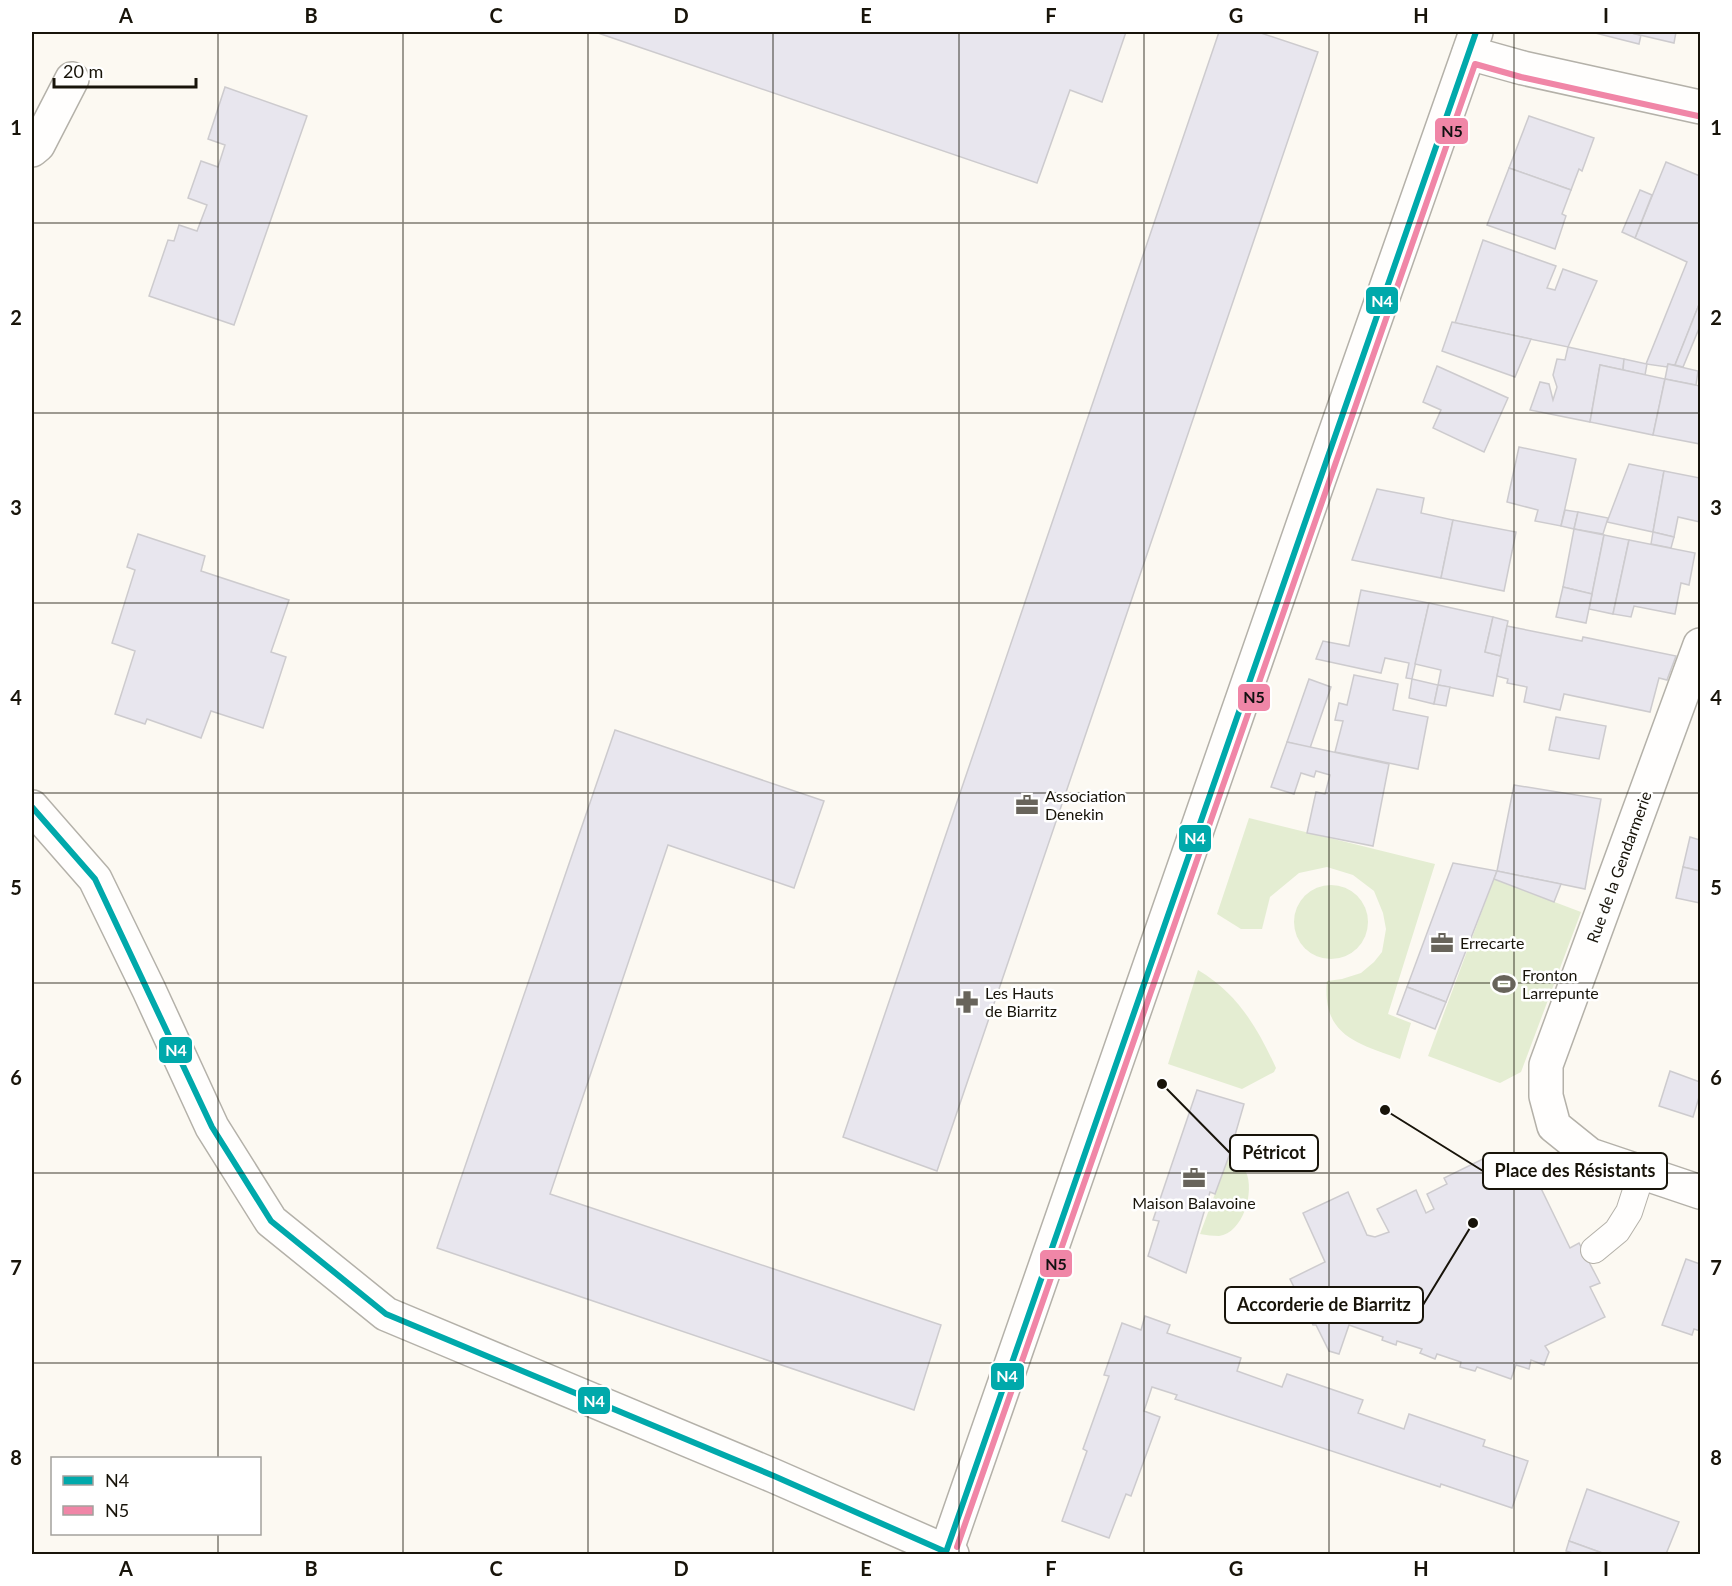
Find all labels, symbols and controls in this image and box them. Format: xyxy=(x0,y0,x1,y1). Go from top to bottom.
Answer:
text: A xyxy=(118,3,133,27)
text: B xyxy=(304,3,318,27)
text: C xyxy=(489,3,503,27)
text: D xyxy=(673,3,689,27)
text: E xyxy=(860,3,872,27)
text: F xyxy=(1045,3,1057,27)
text: G xyxy=(1229,3,1243,27)
text: H xyxy=(1413,3,1429,27)
text: I xyxy=(1603,3,1609,27)
scale bar xyxy=(54,51,196,89)
text: 20 m xyxy=(63,60,103,82)
text: 1 xyxy=(10,115,22,139)
text: 1 xyxy=(1710,115,1722,139)
line badge: N5 xyxy=(1434,117,1469,145)
text: N5 xyxy=(1441,121,1463,140)
line badge: N4 xyxy=(1365,286,1399,315)
text: N4 xyxy=(1371,291,1393,310)
text: 2 xyxy=(10,305,22,329)
text: 2 xyxy=(1710,305,1722,329)
text: 3 xyxy=(10,495,22,519)
text: 3 xyxy=(1710,495,1722,519)
line badge: N5 xyxy=(1237,683,1271,712)
text: 4 xyxy=(10,685,22,709)
text: 4 xyxy=(1710,685,1722,709)
text: N5 xyxy=(1243,687,1265,706)
place label: Association Denekin xyxy=(1045,786,1126,823)
street label: Rue de la Gendarmerie xyxy=(1582,788,1655,945)
office icon: Association Denekin xyxy=(1014,792,1040,818)
line badge: N4 xyxy=(1178,824,1212,853)
text: N4 xyxy=(1184,828,1206,847)
text: 5 xyxy=(10,875,22,899)
text: 5 xyxy=(1710,875,1722,899)
office icon: Errecarte xyxy=(1429,930,1455,956)
place label: Errecarte xyxy=(1460,933,1524,952)
place label: Fronton Larrepunte xyxy=(1522,965,1599,1002)
sports icon: Fronton Larrepunte xyxy=(1491,971,1517,997)
place label: Les Hauts de Biarritz xyxy=(985,983,1057,1020)
pharmacy icon: Les Hauts de Biarritz xyxy=(954,989,980,1015)
line badge: N4 xyxy=(158,1036,193,1064)
text: N4 xyxy=(165,1040,187,1059)
text: 6 xyxy=(10,1065,22,1089)
text: 6 xyxy=(1710,1065,1722,1089)
callout: Pétricot xyxy=(1230,1135,1318,1171)
text: Pétricot xyxy=(1242,1141,1306,1163)
callout: Place des Résistants xyxy=(1483,1153,1667,1189)
text: Place des Résistants xyxy=(1495,1159,1655,1181)
office icon: Maison Balavoine xyxy=(1181,1165,1207,1191)
place label: Maison Balavoine xyxy=(1132,1193,1256,1212)
line badge: N5 xyxy=(1039,1249,1073,1278)
text: N5 xyxy=(1045,1254,1067,1273)
text: 7 xyxy=(10,1255,22,1279)
text: 7 xyxy=(1710,1255,1722,1279)
callout: Accorderie de Biarritz xyxy=(1225,1287,1423,1323)
text: Accorderie de Biarritz xyxy=(1236,1293,1411,1315)
line badge: N4 xyxy=(990,1362,1025,1391)
text: N4 xyxy=(996,1366,1018,1385)
line badge: N4 xyxy=(577,1386,611,1415)
text: N4 xyxy=(583,1391,605,1410)
text: 8 xyxy=(10,1445,22,1469)
text: 8 xyxy=(1710,1445,1722,1469)
legend xyxy=(51,1457,261,1535)
text: N4 xyxy=(105,1469,129,1491)
text: N5 xyxy=(105,1499,129,1521)
text: A xyxy=(118,1556,133,1580)
text: B xyxy=(304,1556,318,1580)
text: C xyxy=(489,1556,503,1580)
text: D xyxy=(673,1556,689,1580)
text: E xyxy=(860,1556,872,1580)
text: F xyxy=(1045,1556,1057,1580)
text: G xyxy=(1229,1556,1243,1580)
text: H xyxy=(1413,1556,1429,1580)
text: I xyxy=(1603,1556,1609,1580)

